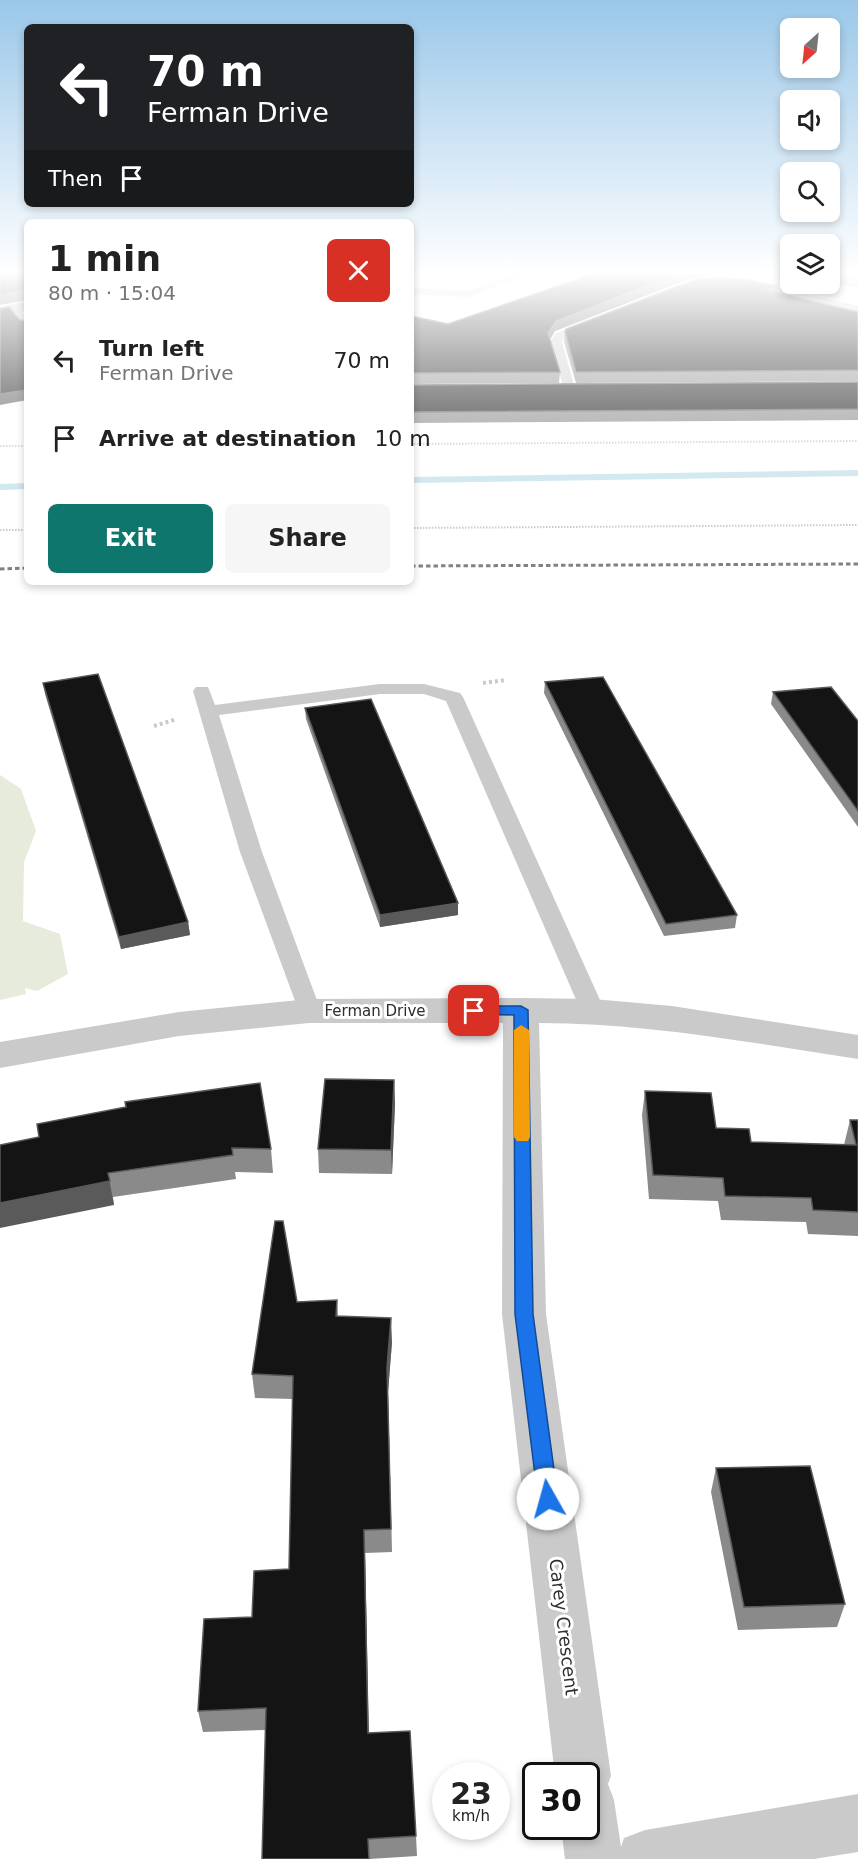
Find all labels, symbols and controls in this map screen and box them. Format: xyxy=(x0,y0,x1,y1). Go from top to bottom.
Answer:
north arrow xyxy=(780,18,840,78)
map controls xyxy=(780,18,840,294)
text: 70 m xyxy=(147,47,264,96)
icon: left xyxy=(48,48,126,126)
button: sound xyxy=(780,90,840,150)
text: Ferman Drive xyxy=(147,97,329,128)
icon: arrive xyxy=(115,162,148,195)
button: search xyxy=(780,162,840,222)
text: Then xyxy=(48,166,103,191)
button: layers xyxy=(780,234,840,294)
text: 1 min xyxy=(48,238,161,279)
button: close xyxy=(327,239,390,302)
text: 80 m · 15:04 xyxy=(48,281,176,305)
text: Turn left xyxy=(99,336,204,361)
icon: left xyxy=(48,344,81,377)
text: 70 m xyxy=(334,348,390,373)
text: Ferman Drive xyxy=(99,361,234,385)
icon: arrive xyxy=(48,422,81,455)
text: Arrive at destination xyxy=(99,426,356,451)
text: 10 m xyxy=(374,426,431,451)
button: Exit xyxy=(48,504,213,573)
button: Share xyxy=(225,504,390,573)
pin xyxy=(448,985,499,1036)
icon: arrive xyxy=(457,994,490,1027)
street label: Ferman Drive xyxy=(324,1002,426,1020)
position arrow xyxy=(516,1467,580,1531)
street label: Carey Crescent xyxy=(545,1557,583,1697)
speed limit sign: 30 xyxy=(522,1762,600,1840)
text: 23 xyxy=(450,1776,492,1811)
text: km/h xyxy=(452,1807,490,1825)

